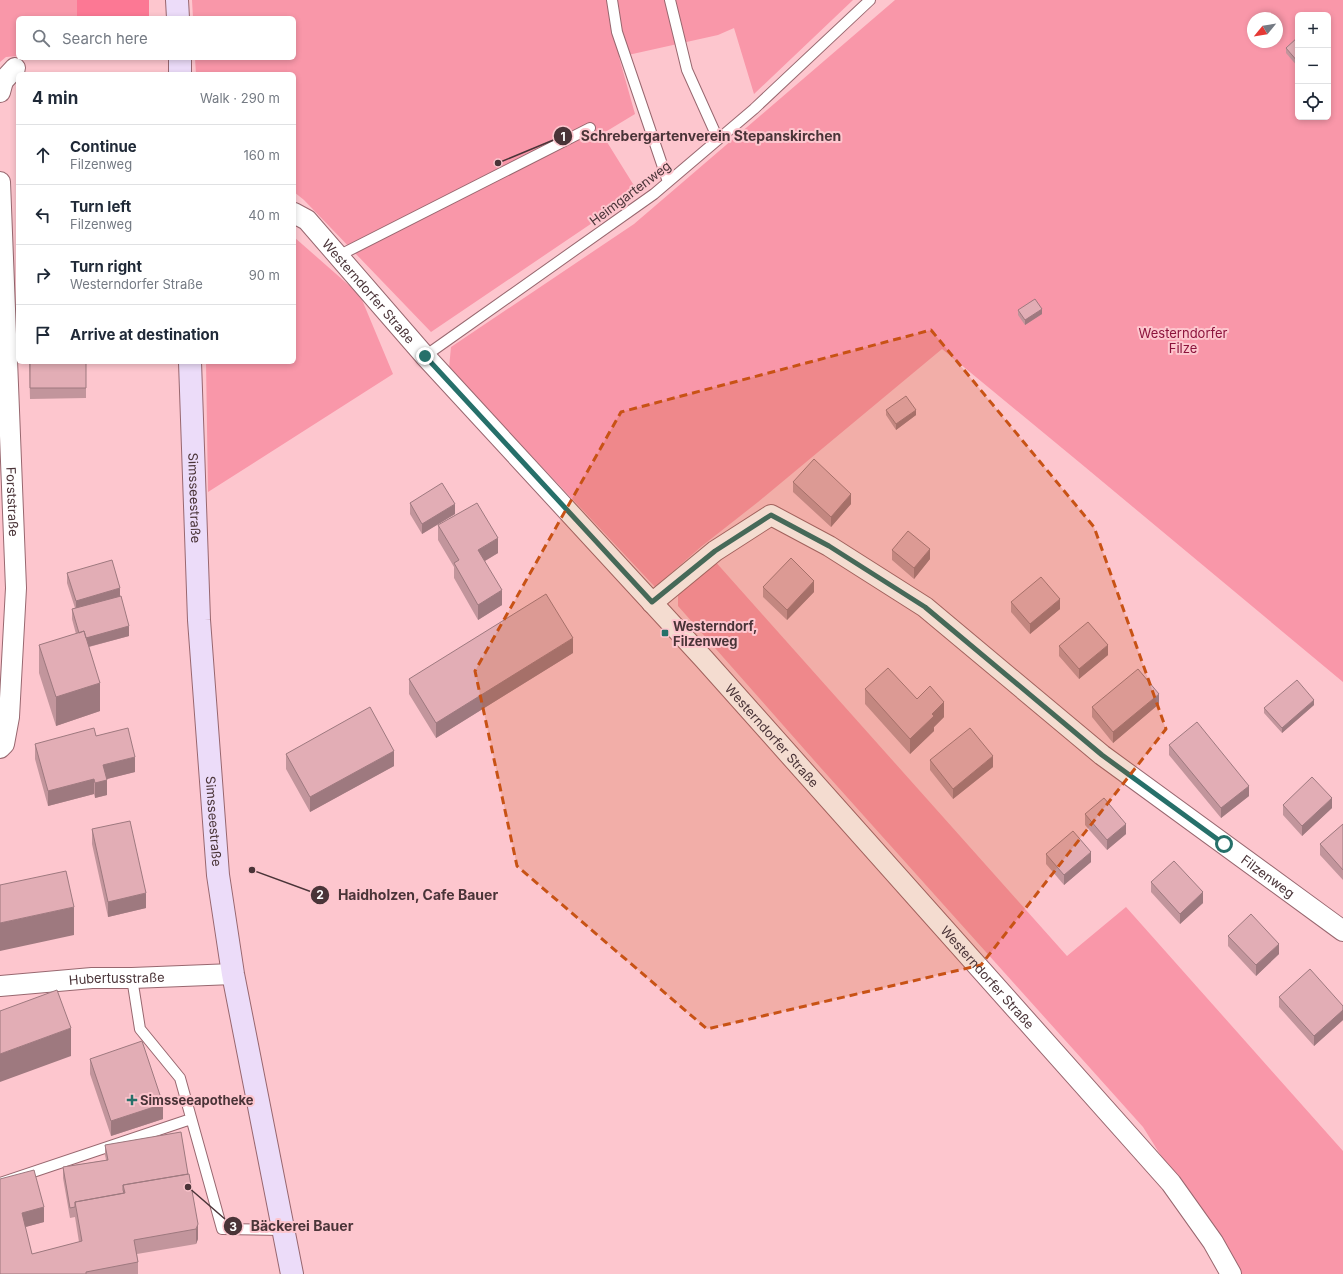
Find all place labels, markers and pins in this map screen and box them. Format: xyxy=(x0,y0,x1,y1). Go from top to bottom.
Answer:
callout: Schrebergartenverein Stepanskirchen xyxy=(553,123,849,149)
place label: Westerndorf, Filzenweg xyxy=(673,618,757,649)
marker: Westerndorf, Filzenweg xyxy=(660,628,670,638)
callout: Haidholzen, Cafe Bauer xyxy=(310,882,507,908)
place label: Simsseeapotheke xyxy=(140,1092,254,1108)
marker: Simsseeapotheke xyxy=(127,1095,137,1105)
callout: Bäckerei Bauer xyxy=(223,1213,362,1239)

